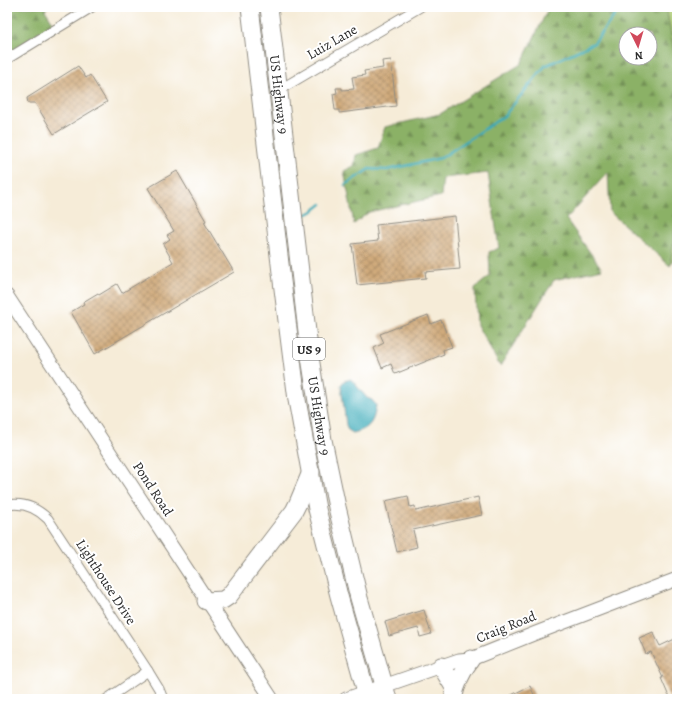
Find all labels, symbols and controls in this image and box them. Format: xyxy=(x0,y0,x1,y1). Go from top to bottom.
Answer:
street label: Luiz Lane xyxy=(303,20,361,64)
north arrow xyxy=(618,26,658,66)
text: N xyxy=(634,48,643,63)
street label: US Highway 9 xyxy=(265,54,293,135)
road number: US 9 xyxy=(293,338,325,360)
street label: US Highway 9 xyxy=(304,375,335,457)
street label: Pond Road xyxy=(128,458,178,520)
street label: Lighthouse Drive xyxy=(71,536,141,628)
street label: Craig Road xyxy=(473,606,539,648)

